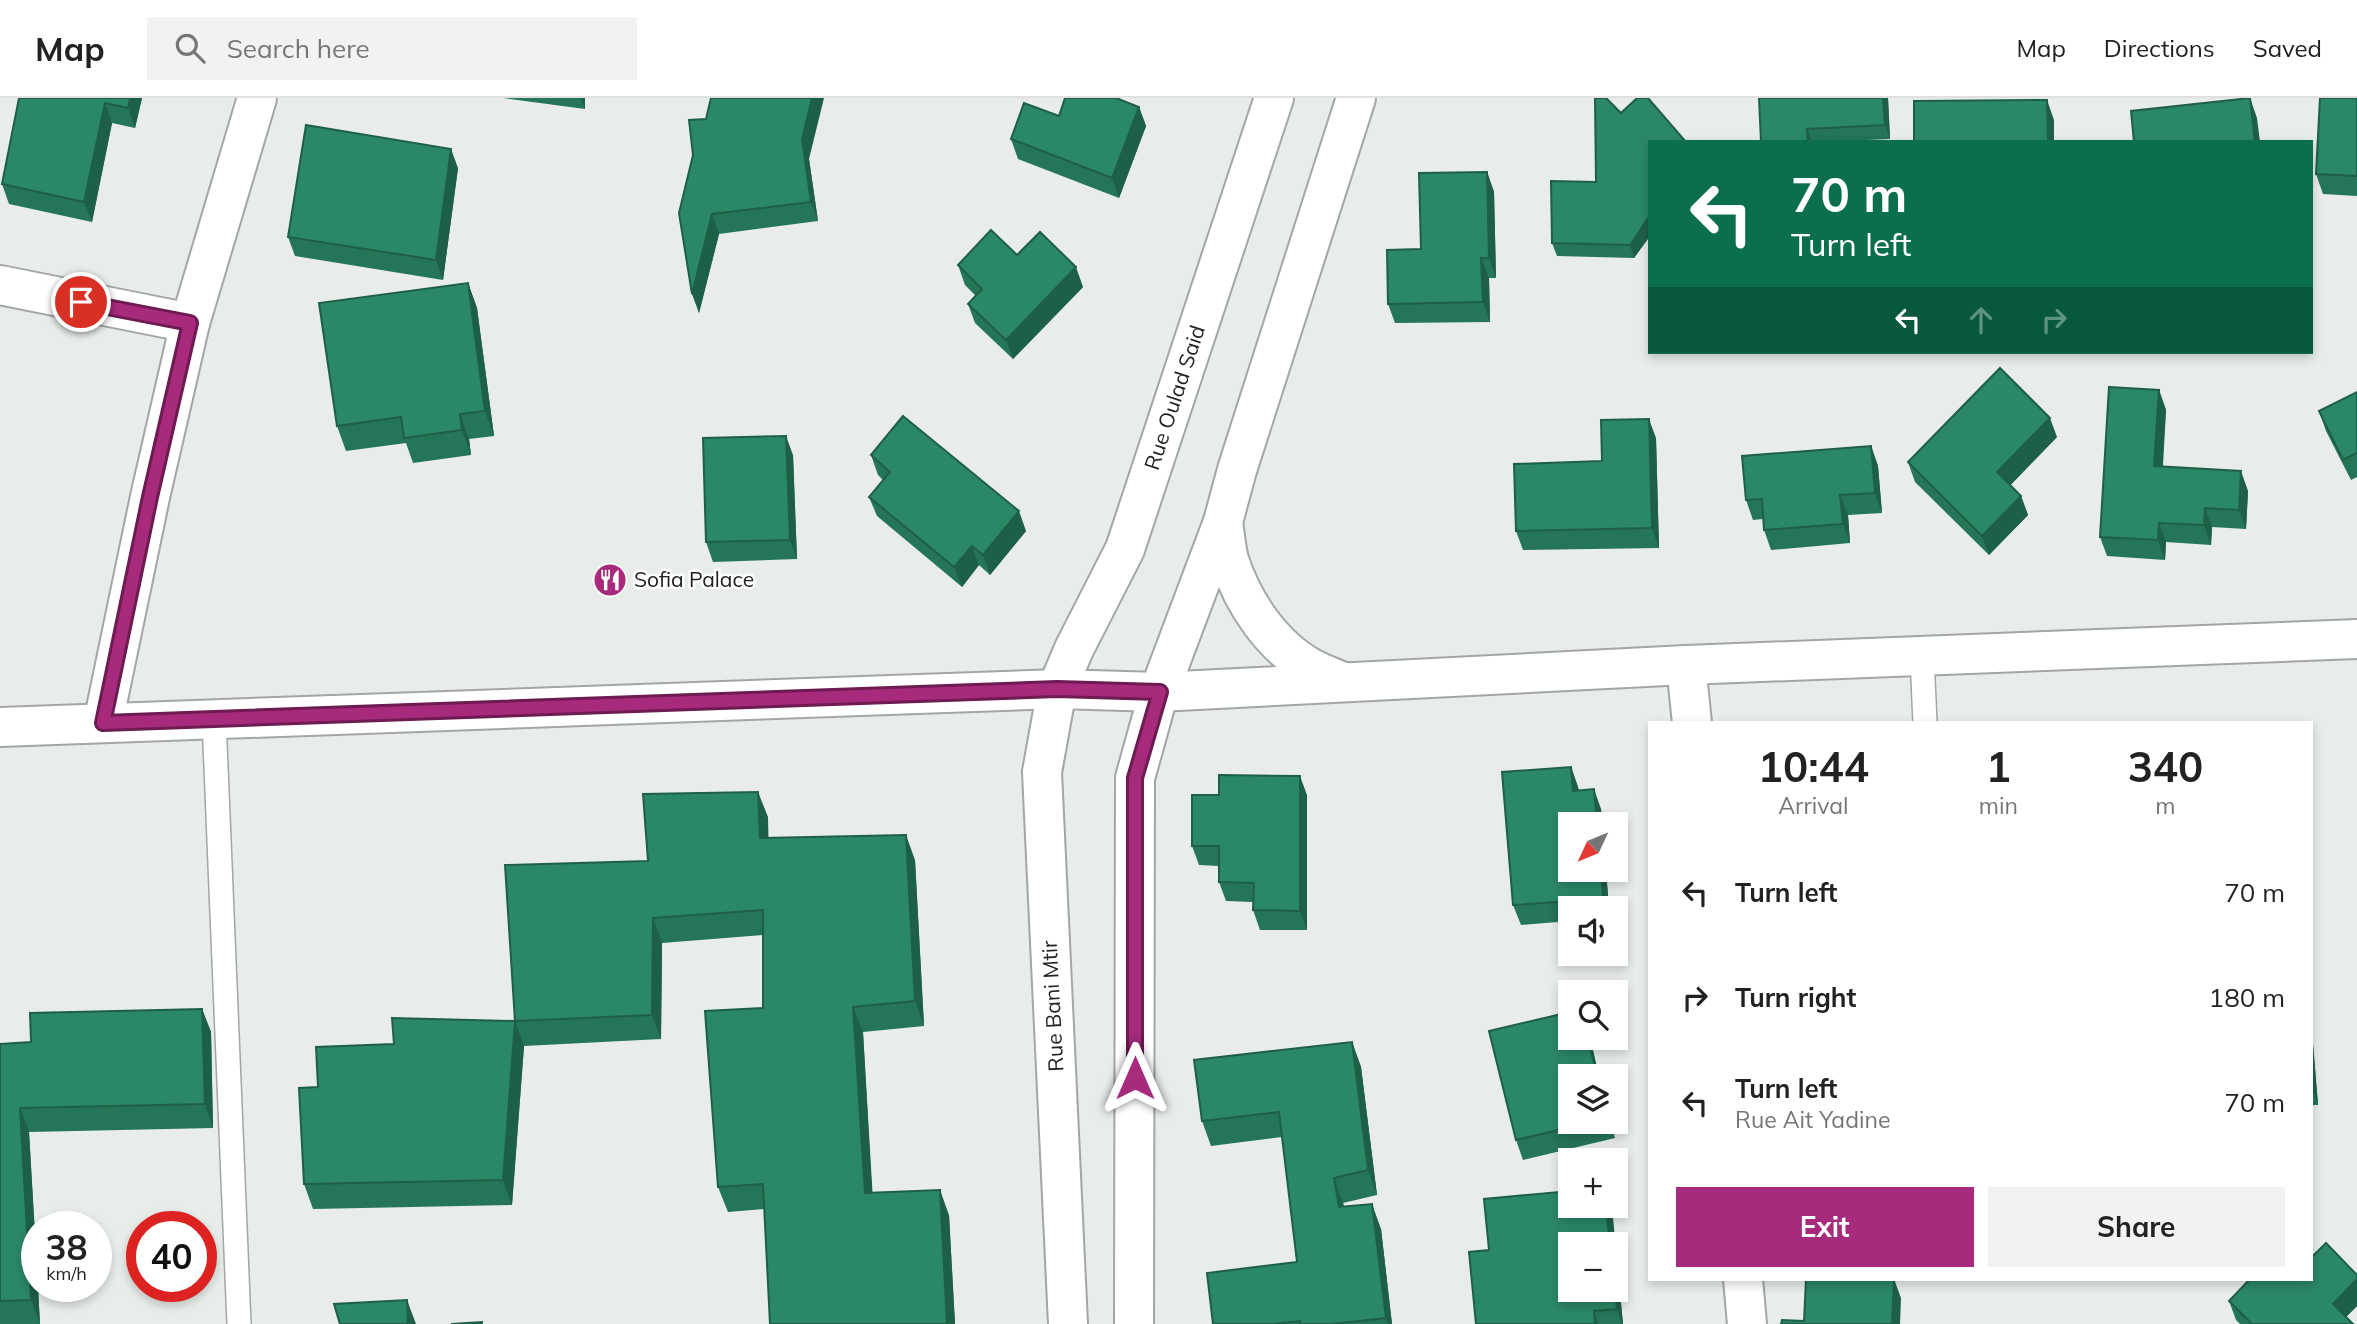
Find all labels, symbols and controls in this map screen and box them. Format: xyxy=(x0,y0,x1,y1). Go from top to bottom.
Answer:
search box xyxy=(147,17,637,80)
text: Map xyxy=(35,28,105,69)
icon: search xyxy=(171,29,209,67)
text: Search here xyxy=(227,32,370,65)
text: Map xyxy=(2016,33,2066,63)
text: Directions xyxy=(2104,33,2215,63)
text: Saved xyxy=(2253,33,2322,63)
text: 70 m xyxy=(1791,163,1907,224)
icon: left xyxy=(1676,168,1767,259)
text: Turn left xyxy=(1791,224,1911,264)
pin xyxy=(51,272,111,332)
icon: arrive xyxy=(62,283,100,321)
icon: left xyxy=(1889,301,1927,339)
icon: ahead xyxy=(1962,301,2000,339)
icon: right xyxy=(2035,301,2073,339)
street label: Rue Oulad Said xyxy=(1138,322,1210,473)
restaurant icon: Sofia Palace xyxy=(591,561,629,599)
place label: Sofia Palace xyxy=(634,566,754,592)
text: 10:44 xyxy=(1758,740,1869,793)
text: 1 xyxy=(1986,740,2011,793)
text: 340 xyxy=(2128,740,2203,793)
text: Arrival xyxy=(1778,791,1849,820)
text: min xyxy=(1979,791,2018,820)
text: m xyxy=(2155,791,2176,820)
north arrow xyxy=(1558,812,1628,882)
map controls xyxy=(1558,812,1628,1302)
icon: left xyxy=(1676,874,1714,912)
text: Turn left xyxy=(1735,876,1837,909)
text: 70 m xyxy=(2224,876,2285,909)
button: sound xyxy=(1558,896,1628,966)
street label: Rue Bani Mtir xyxy=(1036,939,1068,1072)
icon: right xyxy=(1676,979,1714,1017)
button: search xyxy=(1558,980,1628,1050)
text: Turn right xyxy=(1735,981,1856,1014)
text: 180 m xyxy=(2209,981,2285,1014)
position arrow xyxy=(1098,1041,1172,1115)
button: layers xyxy=(1558,1064,1628,1134)
text: Turn left xyxy=(1735,1072,1837,1105)
icon: left xyxy=(1676,1084,1714,1122)
text: 70 m xyxy=(2224,1086,2285,1119)
text: Rue Ait Yadine xyxy=(1735,1105,1890,1134)
button: + xyxy=(1558,1148,1628,1218)
button: Exit xyxy=(1676,1187,1974,1267)
button: Share xyxy=(1988,1187,2285,1267)
speed limit sign: 40 xyxy=(126,1211,217,1302)
text: 38 xyxy=(45,1225,88,1269)
button: − xyxy=(1558,1232,1628,1302)
text: km/h xyxy=(46,1262,87,1285)

